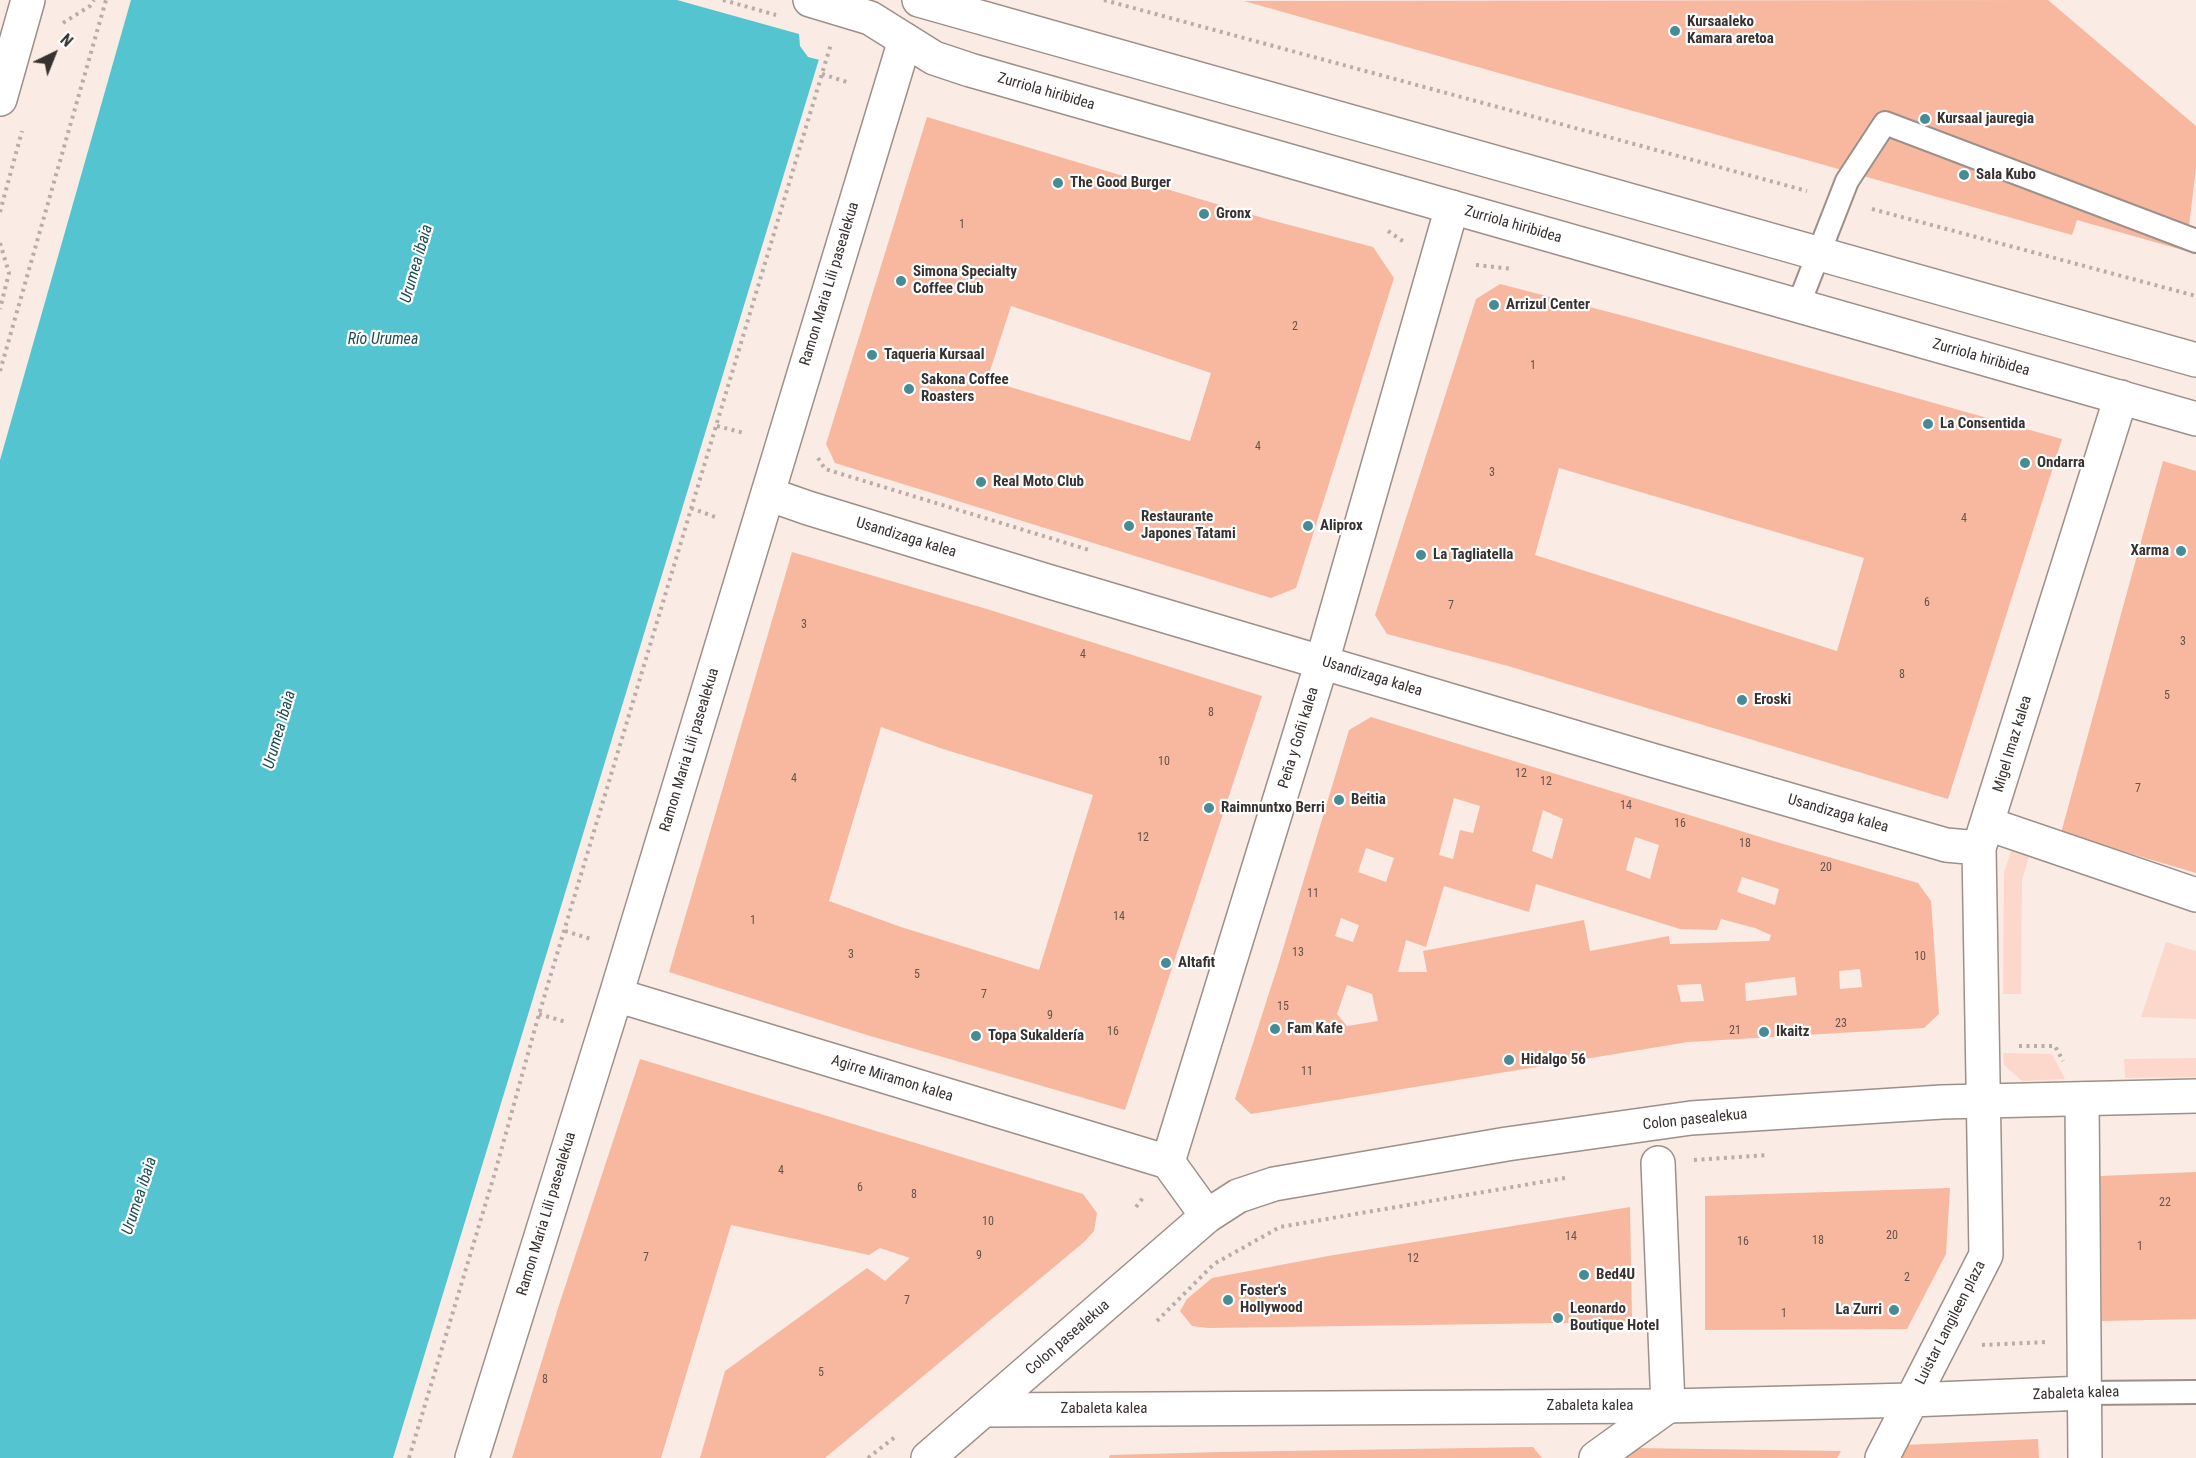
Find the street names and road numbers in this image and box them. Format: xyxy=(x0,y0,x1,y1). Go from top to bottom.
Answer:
street label: Zurriola hiribidea xyxy=(995,70,1097,114)
street label: Ramon Maria Lili pasealekua xyxy=(797,200,863,368)
street label: Zurriola hiribidea xyxy=(1462,203,1564,247)
street label: Zurriola hiribidea xyxy=(1930,336,2032,380)
street label: Usandizaga kalea xyxy=(854,514,958,562)
street label: Usandizaga kalea xyxy=(1320,653,1424,701)
street label: Ramon Maria Lili pasealekua xyxy=(657,666,723,834)
street label: Peña y Goñi kalea xyxy=(1275,685,1323,791)
street label: Migel Imaz kalea xyxy=(1990,694,2036,794)
street label: Usandizaga kalea xyxy=(1786,791,1890,837)
street label: Agirre Miramon kalea xyxy=(829,1052,955,1106)
street label: Colon pasealekua xyxy=(1642,1106,1748,1134)
street label: Ramon Maria Lili pasealekua xyxy=(514,1130,580,1298)
street label: Luistar Langileen plaza xyxy=(1912,1258,1990,1388)
street label: Colon pasealekua xyxy=(1022,1297,1114,1379)
street label: Zabaleta kalea xyxy=(2032,1383,2120,1405)
street label: Zabaleta kalea xyxy=(1547,1397,1633,1415)
street label: Zabaleta kalea xyxy=(1061,1400,1147,1418)

